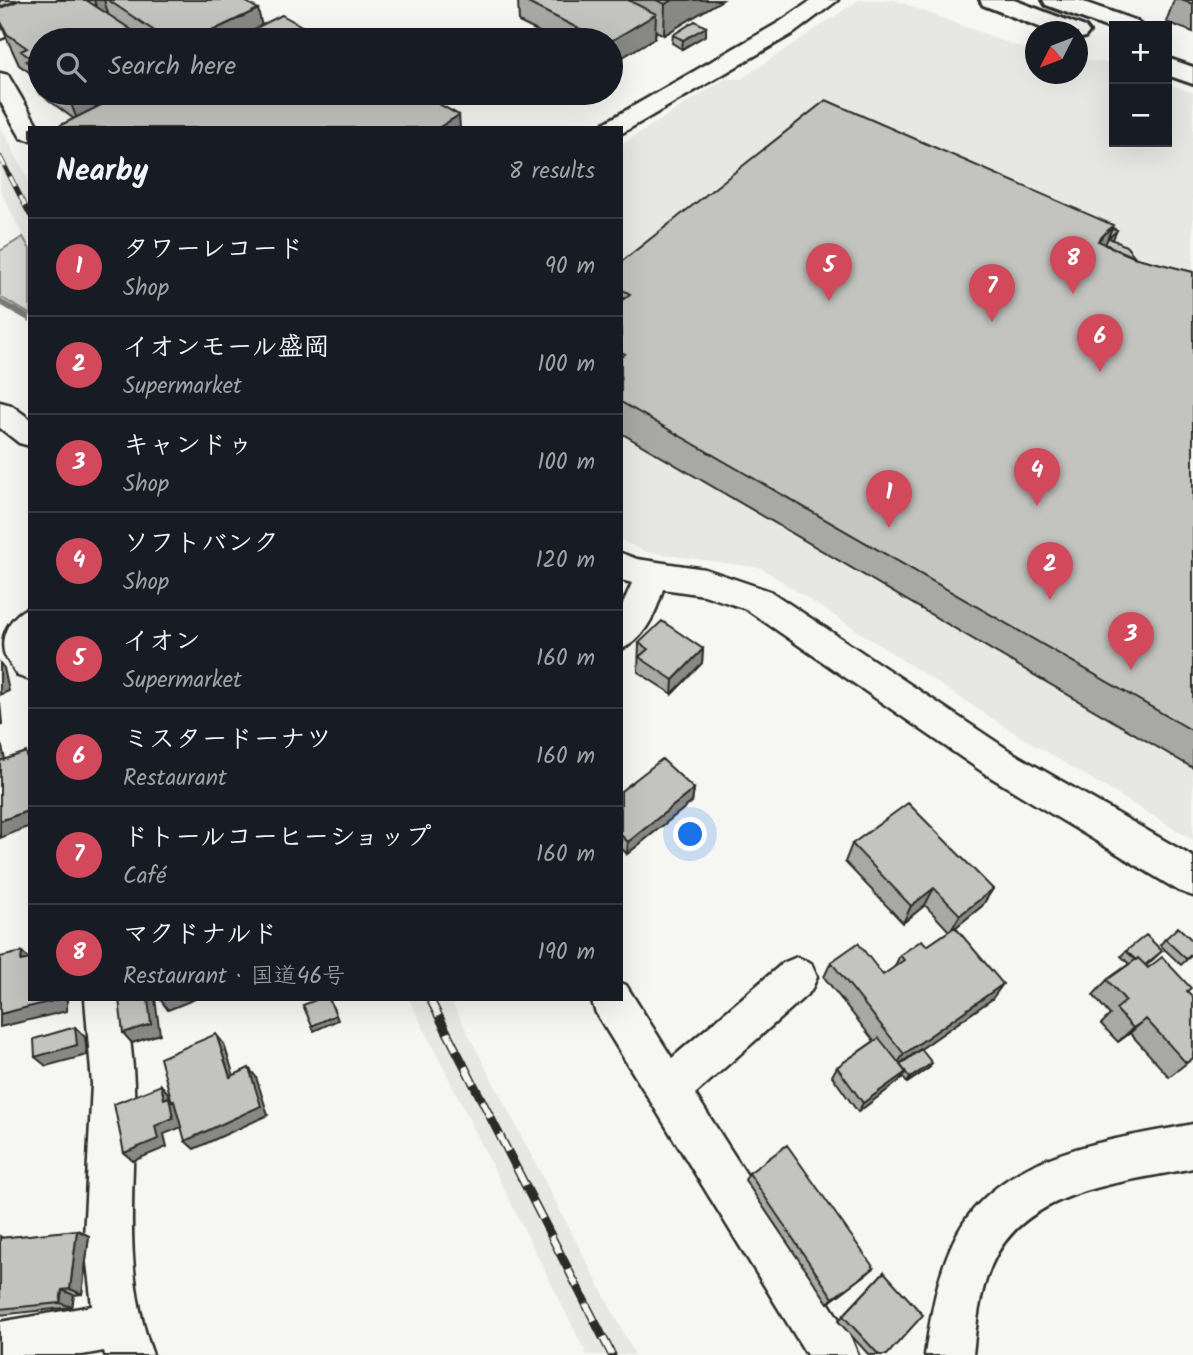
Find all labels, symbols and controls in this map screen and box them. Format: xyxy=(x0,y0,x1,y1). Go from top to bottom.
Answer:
north arrow xyxy=(1025,21,1088,84)
map controls xyxy=(1109,21,1172,147)
button: + xyxy=(1109,21,1172,84)
search box xyxy=(28,28,623,105)
text: Search here xyxy=(108,46,236,88)
icon: search xyxy=(52,48,90,86)
button: − xyxy=(1109,84,1172,147)
text: Nearby xyxy=(56,148,148,196)
text: 8 results xyxy=(509,154,595,190)
text: タワーレコード xyxy=(123,229,304,271)
pin: 8 xyxy=(1050,236,1096,294)
pin: 5 xyxy=(806,243,852,301)
text: 1 xyxy=(76,249,82,285)
text: 90 m xyxy=(545,249,595,285)
pin: 7 xyxy=(969,264,1015,322)
text: Shop xyxy=(123,271,169,307)
pin: 6 xyxy=(1077,314,1123,372)
text: イオンモール盛岡 xyxy=(123,327,329,369)
text: 2 xyxy=(72,347,86,383)
text: 100 m xyxy=(537,347,595,383)
text: Supermarket xyxy=(123,369,242,405)
text: キャンドゥ xyxy=(123,425,253,467)
text: 3 xyxy=(73,445,85,481)
text: 100 m xyxy=(537,445,595,481)
pin: 4 xyxy=(1014,448,1060,506)
text: Shop xyxy=(123,467,169,503)
pin: 1 xyxy=(866,470,912,528)
text: ソフトバンク xyxy=(123,523,279,565)
pin: 2 xyxy=(1027,542,1073,600)
text: 4 xyxy=(73,543,85,579)
text: 120 m xyxy=(535,543,595,579)
text: Shop xyxy=(123,565,169,601)
pin: 3 xyxy=(1108,612,1154,670)
text: イオン xyxy=(123,621,200,663)
text: 5 xyxy=(73,641,85,677)
text: 160 m xyxy=(536,641,595,677)
text: Supermarket xyxy=(123,663,242,699)
text: ミスタードーナツ xyxy=(123,719,332,761)
text: 6 xyxy=(73,739,85,775)
text: 160 m xyxy=(536,739,595,775)
text: Restaurant xyxy=(123,761,227,797)
text: ドトールコーヒーショップ xyxy=(123,817,431,859)
your location xyxy=(673,817,707,851)
text: 7 xyxy=(74,837,84,873)
text: 160 m xyxy=(536,837,595,873)
text: Café xyxy=(123,859,166,895)
text: マクドナルド xyxy=(123,914,278,956)
text: 8 xyxy=(72,935,86,971)
text: 190 m xyxy=(538,935,595,971)
text: Restaurant · 国道46号 xyxy=(123,959,345,995)

